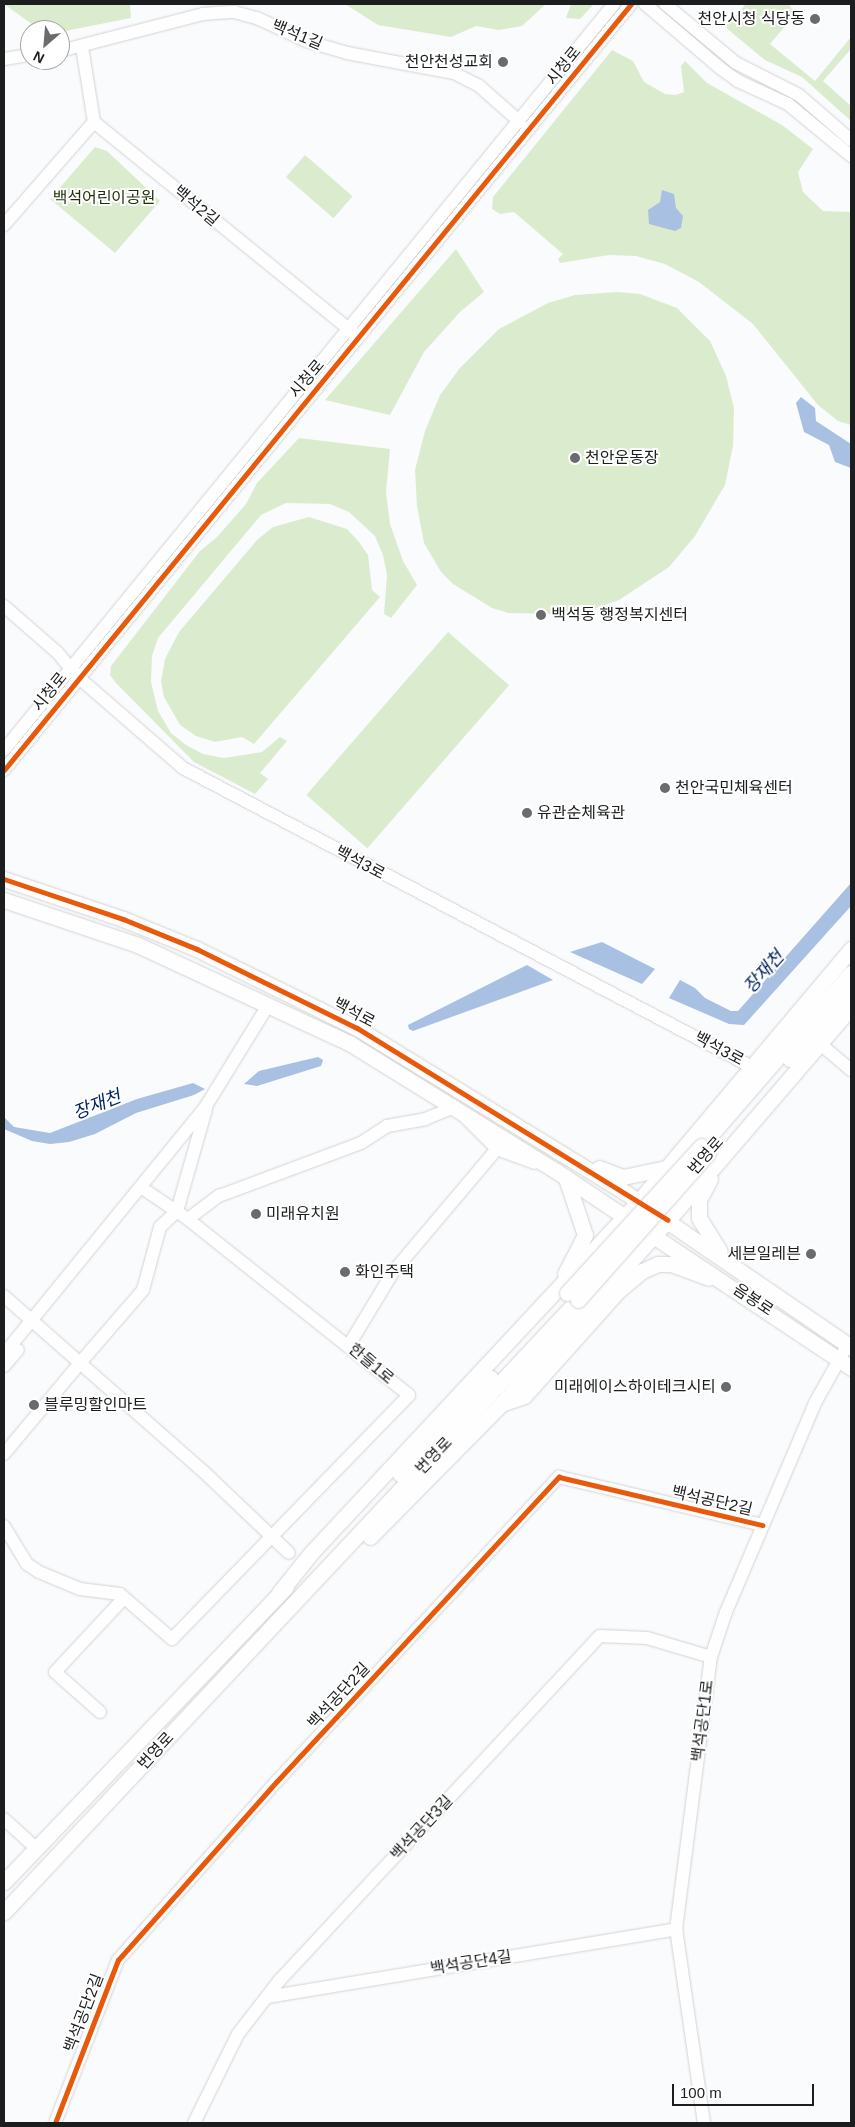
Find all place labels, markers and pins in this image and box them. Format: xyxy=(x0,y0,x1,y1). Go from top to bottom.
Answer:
place label: 천안시청 식당동 xyxy=(698,9,805,29)
marker: 천안시청 식당동 xyxy=(809,13,821,25)
place label: 천안천성교회 xyxy=(405,52,493,72)
marker: 천안천성교회 xyxy=(497,56,509,68)
place label: 천안운동장 xyxy=(585,448,659,468)
marker: 천안운동장 xyxy=(569,452,581,464)
place label: 백석동 행정복지센터 xyxy=(551,605,688,625)
marker: 백석동 행정복지센터 xyxy=(535,609,547,621)
place label: 천안국민체육센터 xyxy=(675,778,793,798)
marker: 천안국민체육센터 xyxy=(659,782,671,794)
place label: 유관순체육관 xyxy=(537,803,625,823)
marker: 유관순체육관 xyxy=(521,807,533,819)
place label: 미래유치원 xyxy=(266,1204,340,1224)
marker: 미래유치원 xyxy=(250,1208,262,1220)
place label: 세븐일레븐 xyxy=(727,1244,801,1264)
marker: 세븐일레븐 xyxy=(805,1248,817,1260)
place label: 화인주택 xyxy=(355,1262,414,1282)
marker: 화인주택 xyxy=(339,1266,351,1278)
place label: 미래에이스하이테크시티 xyxy=(554,1377,716,1397)
marker: 미래에이스하이테크시티 xyxy=(720,1381,732,1393)
place label: 블루밍할인마트 xyxy=(44,1395,147,1415)
marker: 블루밍할인마트 xyxy=(28,1399,40,1411)

